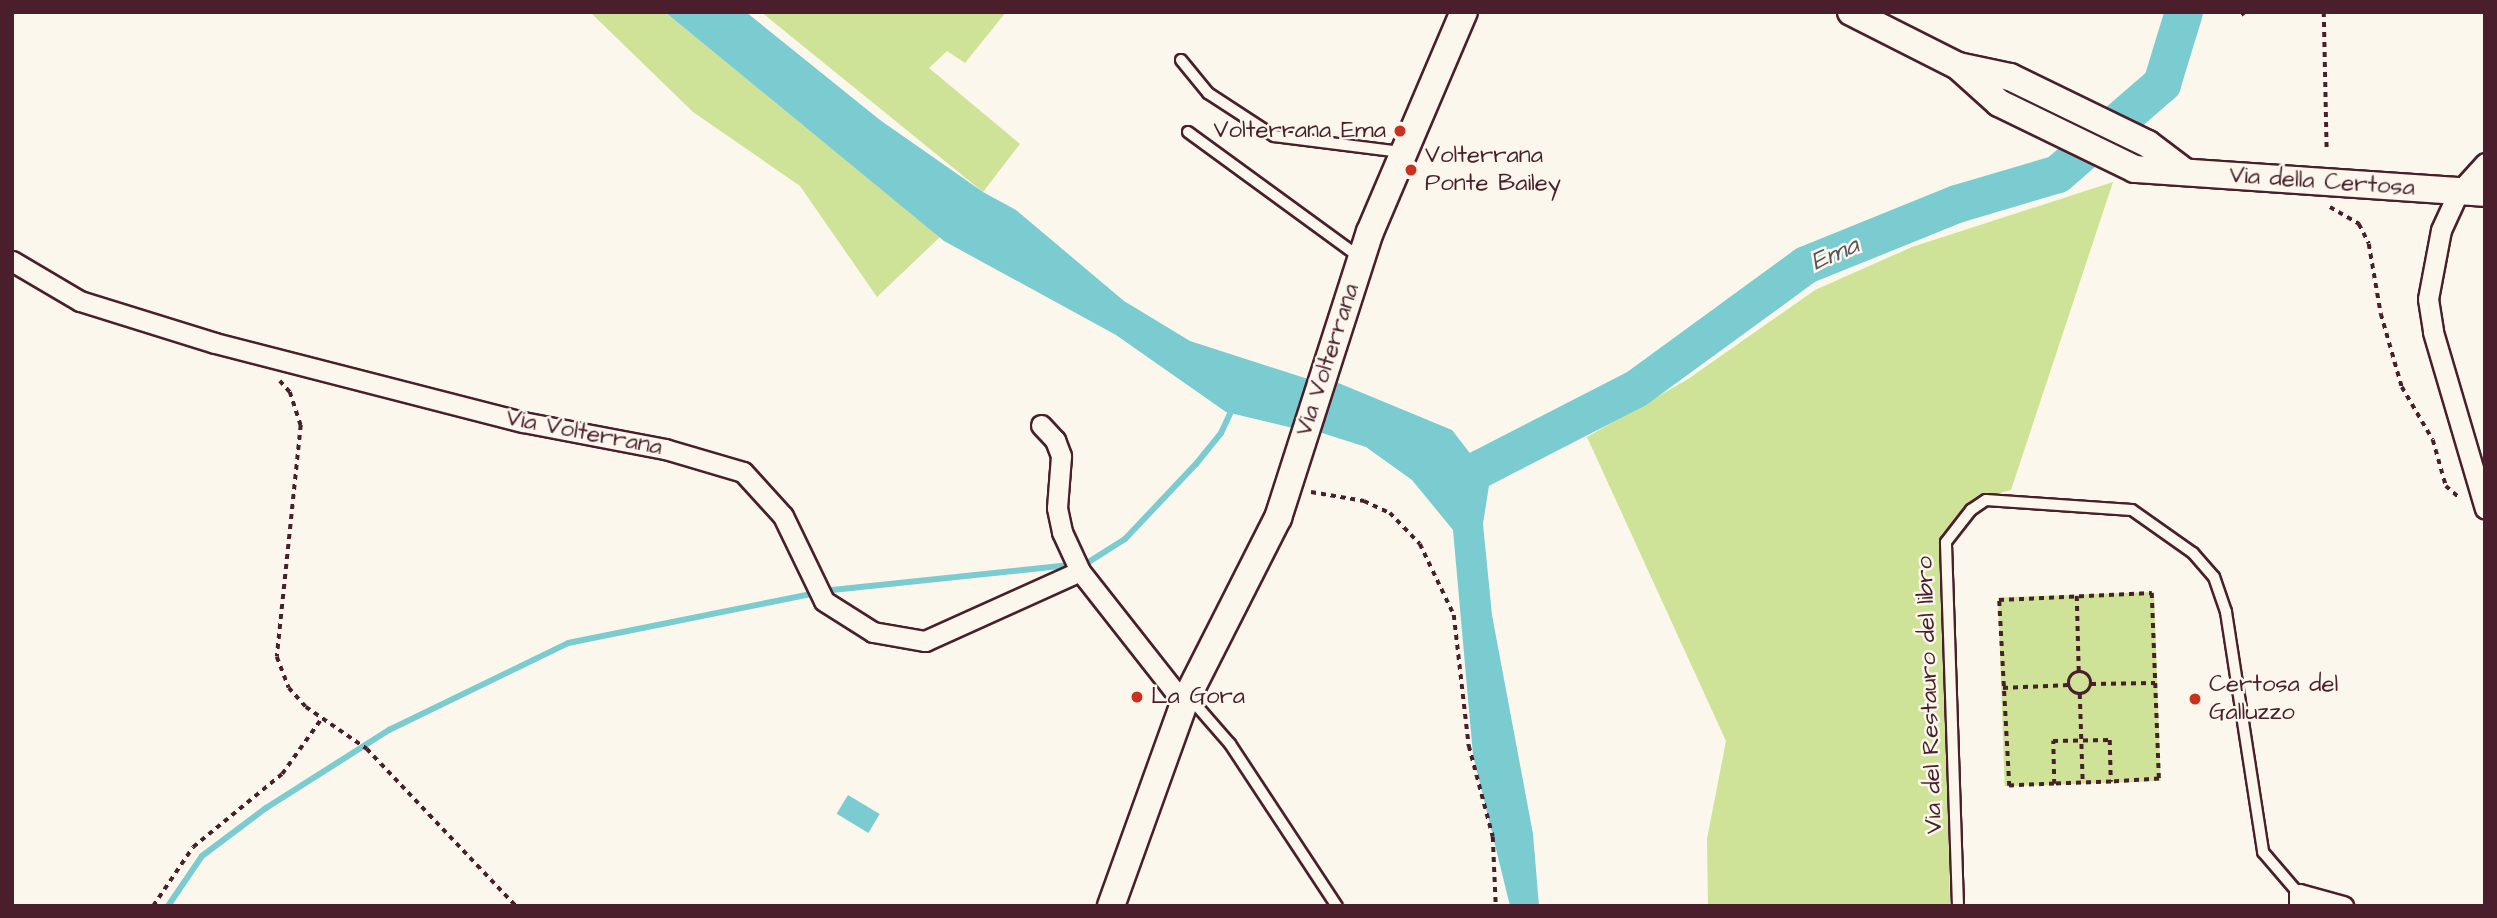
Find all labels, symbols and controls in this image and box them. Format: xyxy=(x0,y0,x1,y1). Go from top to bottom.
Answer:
place label: Volterrana Ema xyxy=(1213,117,1386,145)
marker: Volterrana Ema xyxy=(1392,123,1408,139)
place label: Volterrana Ponte Bailey xyxy=(1425,142,1561,198)
street label: Via della Certosa xyxy=(2228,161,2416,203)
marker: Volterrana Ponte Bailey xyxy=(1403,162,1419,178)
water label: Ema xyxy=(1806,230,1864,278)
street label: Via Volterrana xyxy=(1290,280,1366,440)
street label: Via Volterrana xyxy=(504,404,664,462)
street label: Via del Restauro del libro xyxy=(1911,556,1949,834)
place label: Certosa del Galluzzo xyxy=(2209,671,2338,727)
place label: La Gora xyxy=(1151,683,1245,711)
marker: La Gora xyxy=(1129,689,1145,705)
marker: Certosa del Galluzzo xyxy=(2187,691,2203,707)

